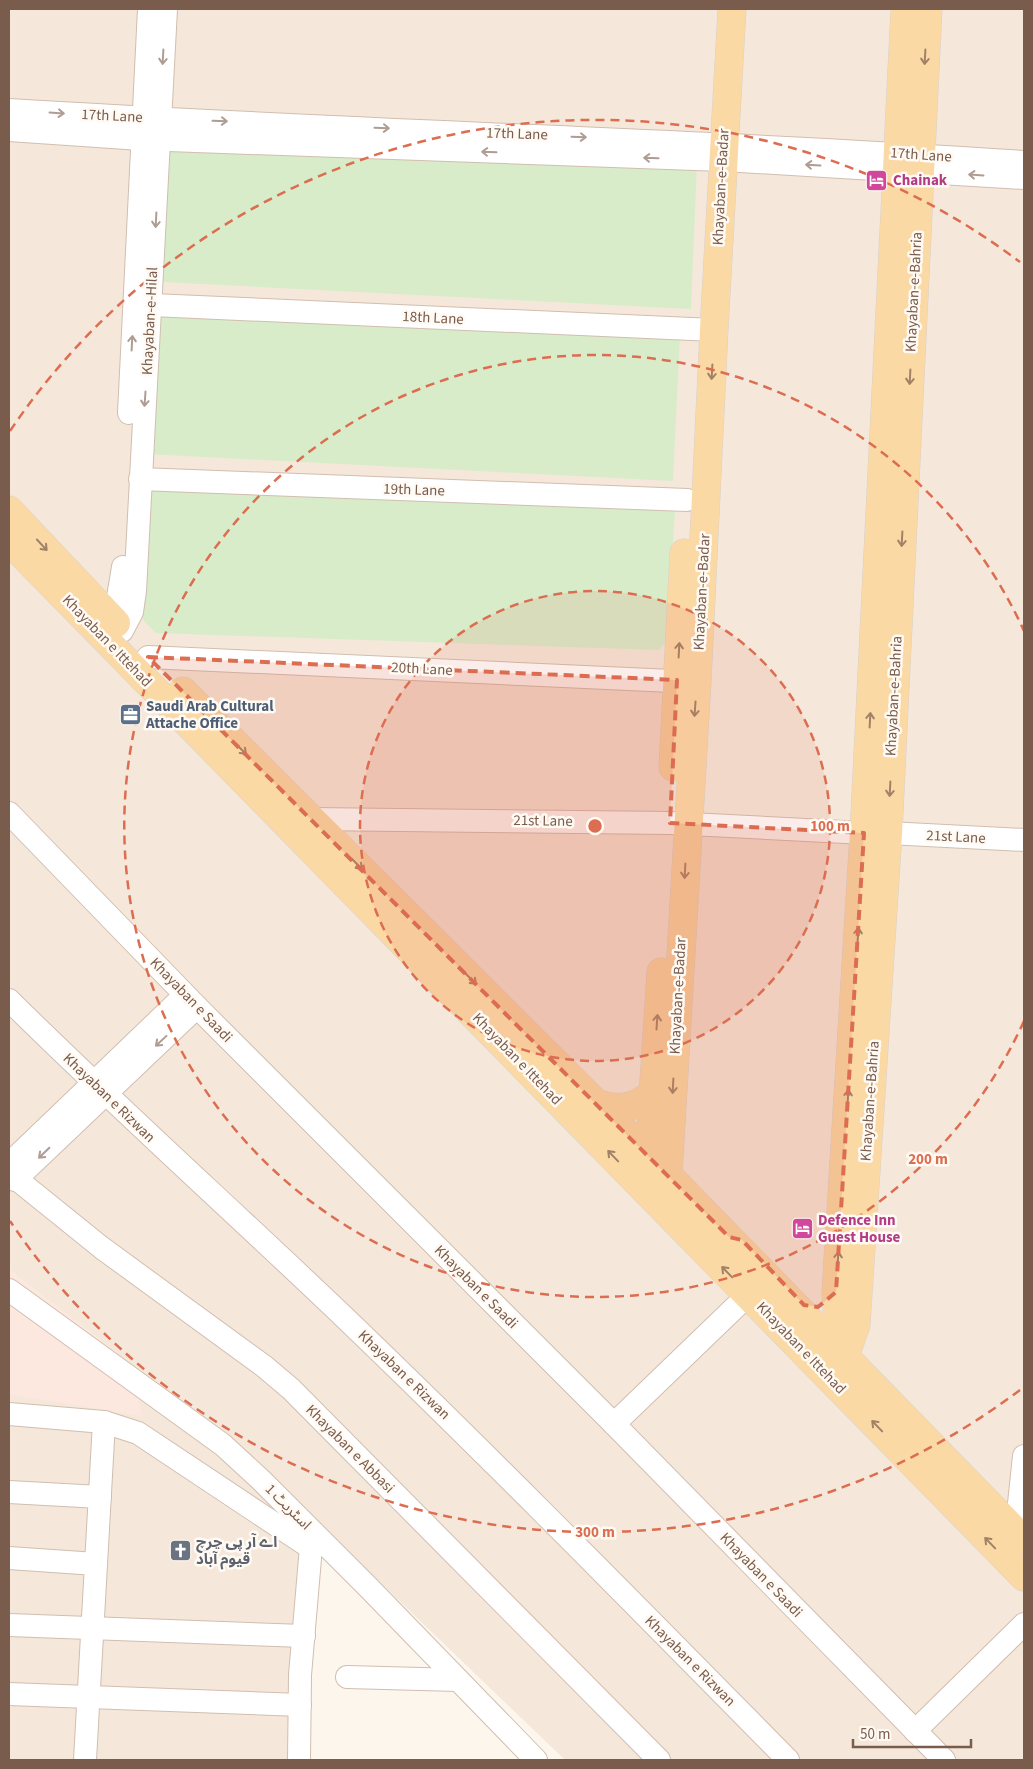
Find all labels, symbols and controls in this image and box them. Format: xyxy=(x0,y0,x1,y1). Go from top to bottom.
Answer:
one-way arrow xyxy=(159,49,168,65)
one-way arrow xyxy=(921,49,930,65)
street label: 17th Lane xyxy=(81,104,143,128)
one-way arrow xyxy=(49,108,65,117)
one-way arrow xyxy=(211,117,227,126)
street label: 17th Lane xyxy=(486,122,548,146)
one-way arrow xyxy=(374,124,390,133)
street label: Khayaban-e-Badar xyxy=(707,127,735,246)
one-way arrow xyxy=(571,132,587,142)
street label: 17th Lane xyxy=(890,142,952,168)
one-way arrow xyxy=(481,147,497,157)
one-way arrow xyxy=(643,153,660,163)
one-way arrow xyxy=(806,161,822,170)
hotel icon: Chainak xyxy=(865,168,889,192)
place label: Chainak xyxy=(893,170,948,191)
one-way arrow xyxy=(968,171,984,180)
one-way arrow xyxy=(151,211,160,227)
street label: Khayaban-e-Bahria xyxy=(900,231,928,353)
street label: Khayaban-e-Hilal xyxy=(137,266,163,376)
street label: 18th Lane xyxy=(402,306,464,330)
one-way arrow xyxy=(128,335,137,351)
one-way arrow xyxy=(707,364,716,380)
one-way arrow xyxy=(905,369,914,385)
one-way arrow xyxy=(141,391,150,407)
street label: 19th Lane xyxy=(383,478,445,502)
one-way arrow xyxy=(897,531,907,547)
street label: Khayaban-e-Badar xyxy=(688,532,716,651)
one-way arrow xyxy=(36,539,48,552)
street label: Khayaban e Ittehad xyxy=(57,590,157,692)
street label: Khayaban-e-Bahria xyxy=(880,635,908,757)
one-way arrow xyxy=(674,642,683,658)
street label: 20th Lane xyxy=(391,657,453,681)
place label: Saudi Arab Cultural Attache Office xyxy=(145,696,274,734)
one-way arrow xyxy=(691,701,700,717)
office icon: Saudi Arab Cultural Attache Office xyxy=(118,703,142,727)
one-way arrow xyxy=(865,713,875,729)
one-way arrow xyxy=(235,743,247,755)
one-way arrow xyxy=(885,781,894,797)
street label: 21st Lane xyxy=(513,810,573,832)
text: 100 m xyxy=(810,816,850,837)
centre of rings xyxy=(586,817,604,835)
street label: 21st Lane xyxy=(926,825,986,849)
one-way arrow xyxy=(350,857,362,869)
one-way arrow xyxy=(681,863,690,879)
one-way arrow xyxy=(854,927,863,943)
street label: Khayaban-e-Badar xyxy=(664,936,692,1055)
street label: Khayaban e Saadi xyxy=(145,953,237,1047)
one-way arrow xyxy=(465,973,477,985)
street label: Khayaban e Ittehad xyxy=(467,1008,567,1110)
one-way arrow xyxy=(653,1014,662,1030)
one-way arrow xyxy=(155,1035,168,1047)
street label: Khayaban-e-Bahria xyxy=(855,1040,885,1162)
street label: Khayaban e Rizwan xyxy=(58,1048,160,1148)
one-way arrow xyxy=(669,1078,678,1094)
one-way arrow xyxy=(844,1090,853,1106)
one-way arrow xyxy=(38,1147,50,1159)
text: 200 m xyxy=(908,1149,948,1170)
one-way arrow xyxy=(607,1150,619,1162)
place label: Defence Inn Guest House xyxy=(818,1210,901,1248)
hotel icon: Defence Inn Guest House xyxy=(790,1217,814,1241)
street label: Khayaban e Saadi xyxy=(429,1240,523,1334)
one-way arrow xyxy=(834,1252,843,1268)
one-way arrow xyxy=(721,1266,733,1278)
street label: Khayaban e Ittehad xyxy=(751,1297,851,1399)
street label: Khayaban e Rizwan xyxy=(353,1325,455,1425)
street label: Khayaban e Abbasi xyxy=(301,1400,399,1498)
one-way arrow xyxy=(871,1420,883,1433)
street label: اسٹریٹ 1 xyxy=(260,1479,316,1535)
text: 300 m xyxy=(575,1522,615,1543)
street label: Khayaban e Saadi xyxy=(715,1528,807,1622)
place label: اے آر پی چرچ قیوم آباد xyxy=(196,1532,277,1570)
one-way arrow xyxy=(984,1536,996,1549)
church icon: اے آر پی چرچ قیوم آباد xyxy=(168,1539,192,1563)
street label: Khayaban e Rizwan xyxy=(640,1611,740,1711)
scale bar xyxy=(853,1716,970,1748)
text: 50 m xyxy=(860,1724,890,1745)

